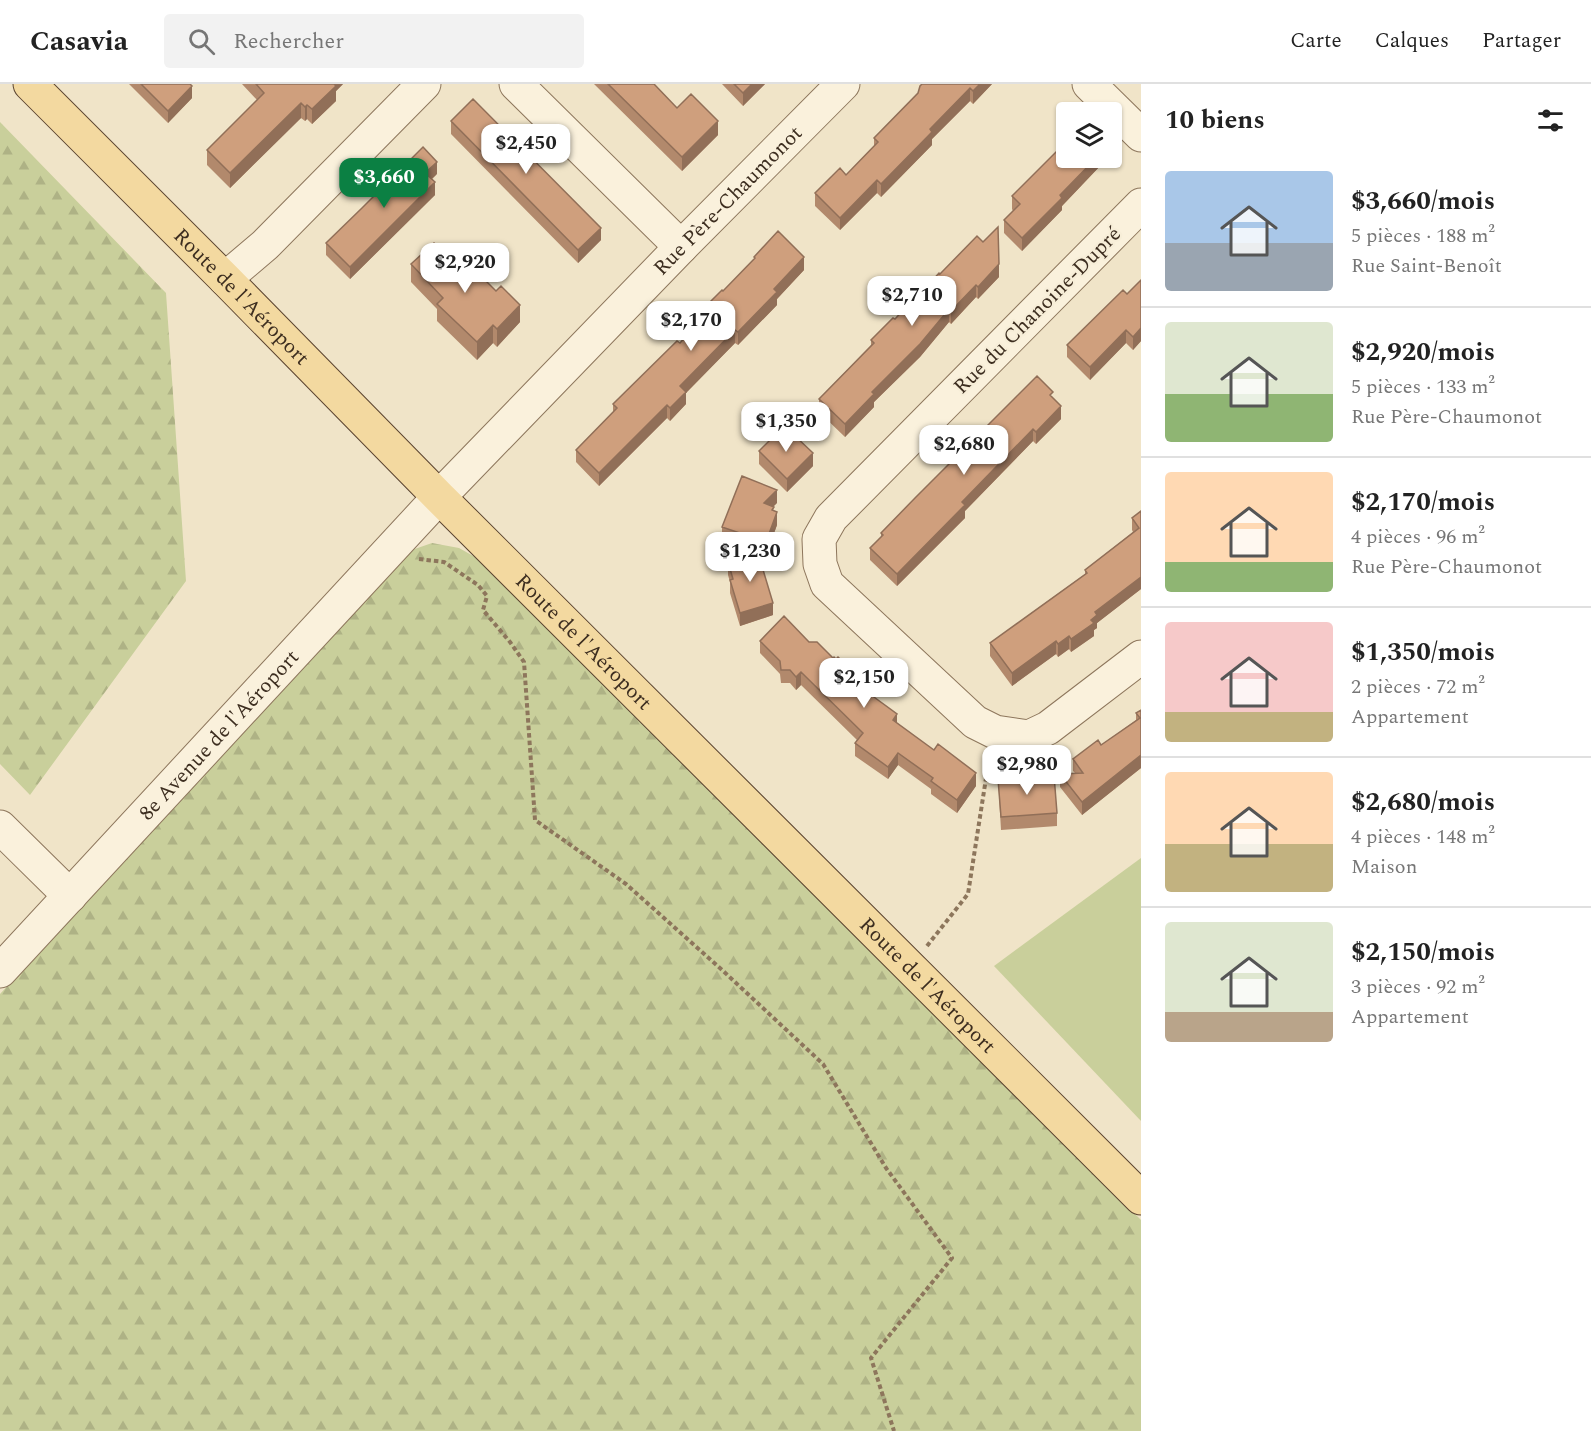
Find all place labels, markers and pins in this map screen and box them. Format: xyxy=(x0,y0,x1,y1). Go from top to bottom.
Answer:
pin: $2,450 xyxy=(477,124,575,175)
pin: $3,660 xyxy=(335,158,433,209)
pin: $2,920 xyxy=(416,243,514,294)
pin: $2,710 xyxy=(863,276,961,327)
pin: $2,170 xyxy=(642,301,740,352)
pin: $1,350 xyxy=(737,402,835,453)
pin: $2,680 xyxy=(915,425,1013,476)
pin: $1,230 xyxy=(701,532,799,583)
pin: $2,150 xyxy=(815,658,913,709)
pin: $2,980 xyxy=(978,745,1076,796)

